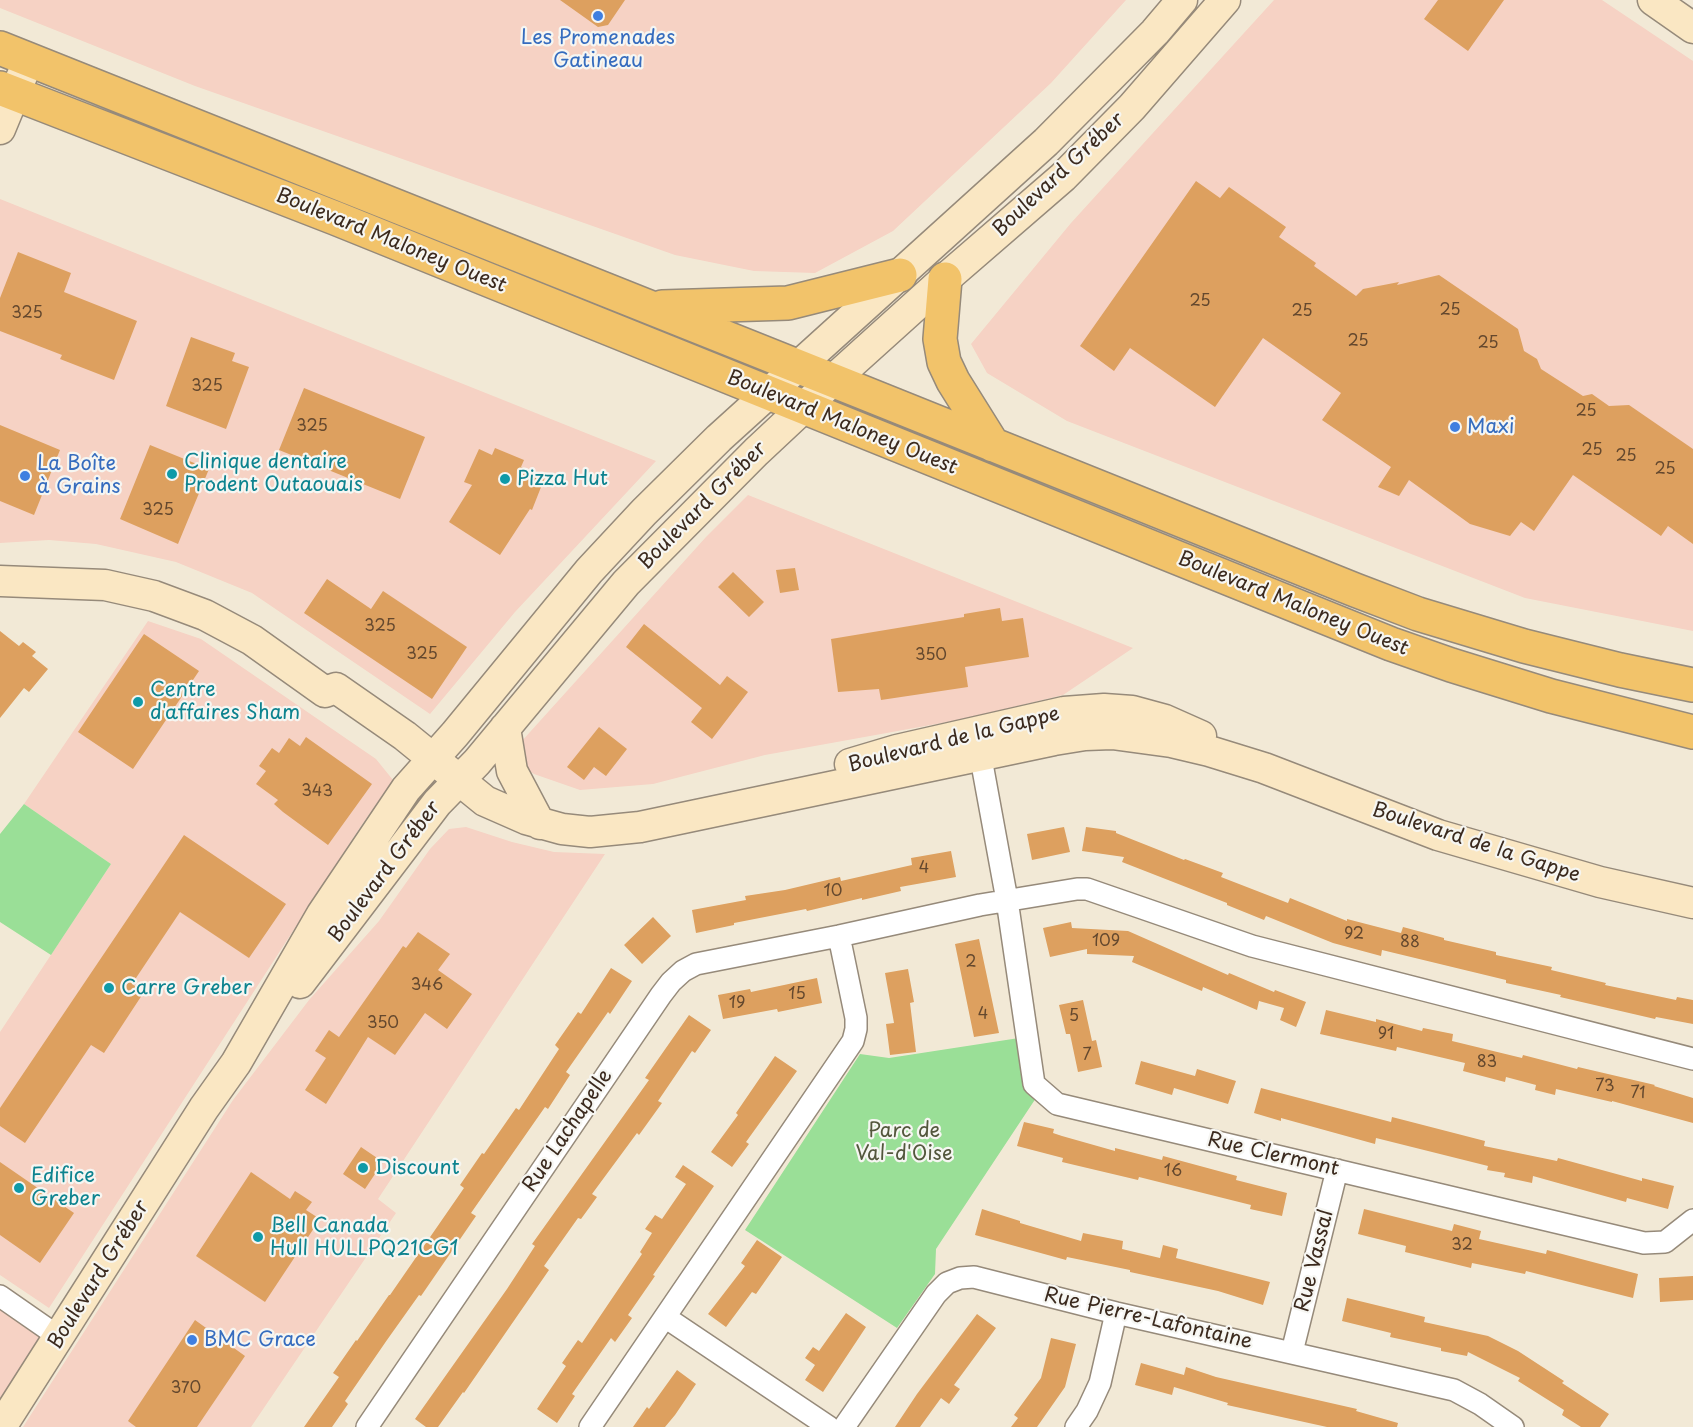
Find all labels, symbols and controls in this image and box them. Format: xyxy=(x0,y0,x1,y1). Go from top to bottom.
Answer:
marker: Les Promenades Gatineau xyxy=(591,9,605,23)
place label: Les Promenades Gatineau xyxy=(521,26,675,73)
street label: Boulevard Gréber xyxy=(988,108,1130,242)
street label: Boulevard Maloney Ouest xyxy=(272,184,510,298)
house number: 25 xyxy=(1189,292,1211,312)
house number: 25 xyxy=(1439,301,1461,321)
house number: 25 xyxy=(1291,302,1313,322)
house number: 325 xyxy=(11,304,43,324)
house number: 25 xyxy=(1347,332,1369,352)
house number: 25 xyxy=(1477,334,1499,354)
street label: Boulevard Maloney Ouest xyxy=(723,366,961,480)
house number: 325 xyxy=(191,377,223,397)
house number: 25 xyxy=(1575,402,1597,422)
place label: Maxi xyxy=(1467,415,1514,439)
house number: 325 xyxy=(296,417,328,437)
marker: Maxi xyxy=(1448,420,1462,434)
street label: Boulevard Gréber xyxy=(634,437,772,575)
house number: 25 xyxy=(1581,441,1603,461)
house number: 25 xyxy=(1615,447,1637,467)
place label: Clinique dentaire Prodent Outaouais xyxy=(184,450,363,497)
place label: La Boîte à Grains xyxy=(37,452,121,499)
house number: 25 xyxy=(1654,460,1676,480)
marker: Clinique dentaire Prodent Outaouais xyxy=(165,467,179,481)
place label: Pizza Hut xyxy=(517,467,608,491)
marker: La Boîte à Grains xyxy=(18,469,32,483)
marker: Pizza Hut xyxy=(498,472,512,486)
house number: 325 xyxy=(142,501,174,521)
street label: Boulevard Maloney Ouest xyxy=(1174,547,1412,661)
house number: 325 xyxy=(364,617,396,637)
house number: 325 xyxy=(406,645,438,665)
house number: 350 xyxy=(915,646,947,666)
place label: Centre d'affaires Sham xyxy=(150,678,300,725)
marker: Centre d'affaires Sham xyxy=(131,695,145,709)
street label: Boulevard de la Gappe xyxy=(846,702,1062,778)
house number: 343 xyxy=(301,782,333,802)
street label: Boulevard Gréber xyxy=(324,797,446,947)
street label: Boulevard de la Gappe xyxy=(1369,798,1583,888)
house number: 4 xyxy=(919,859,929,879)
house number: 10 xyxy=(824,882,842,902)
house number: 92 xyxy=(1344,925,1364,945)
house number: 109 xyxy=(1092,932,1120,952)
house number: 88 xyxy=(1400,933,1420,953)
house number: 2 xyxy=(965,953,977,973)
place label: Carre Greber xyxy=(121,976,252,1000)
house number: 346 xyxy=(411,976,443,996)
marker: Carre Greber xyxy=(102,981,116,995)
house number: 15 xyxy=(788,985,806,1005)
house number: 19 xyxy=(729,994,745,1014)
house number: 4 xyxy=(978,1005,988,1025)
house number: 5 xyxy=(1069,1007,1079,1027)
house number: 350 xyxy=(367,1014,399,1034)
house number: 91 xyxy=(1378,1025,1394,1045)
house number: 7 xyxy=(1082,1046,1092,1066)
house number: 83 xyxy=(1477,1053,1497,1073)
street label: Rue Lachapelle xyxy=(518,1065,618,1197)
house number: 73 xyxy=(1595,1077,1615,1097)
house number: 71 xyxy=(1631,1084,1645,1104)
park label: Parc de Val-d'Oise xyxy=(855,1119,953,1166)
street label: Rue Clermont xyxy=(1205,1128,1341,1182)
place label: Discount xyxy=(375,1156,460,1180)
marker: Discount xyxy=(356,1161,370,1175)
house number: 16 xyxy=(1164,1162,1182,1182)
place label: Edifice Greber xyxy=(31,1164,100,1211)
marker: Edifice Greber xyxy=(12,1181,26,1195)
street label: Boulevard Gréber xyxy=(44,1196,154,1354)
street label: Rue Vassal xyxy=(1291,1207,1339,1315)
place label: Bell Canada Hull HULLPQ21CG1 xyxy=(270,1214,458,1261)
marker: Bell Canada Hull HULLPQ21CG1 xyxy=(251,1230,265,1244)
house number: 32 xyxy=(1451,1236,1473,1256)
street label: Rue Pierre-Lafontaine xyxy=(1041,1283,1255,1355)
place label: BMC Grace xyxy=(204,1328,316,1352)
marker: BMC Grace xyxy=(185,1333,199,1347)
house number: 370 xyxy=(171,1379,201,1399)

